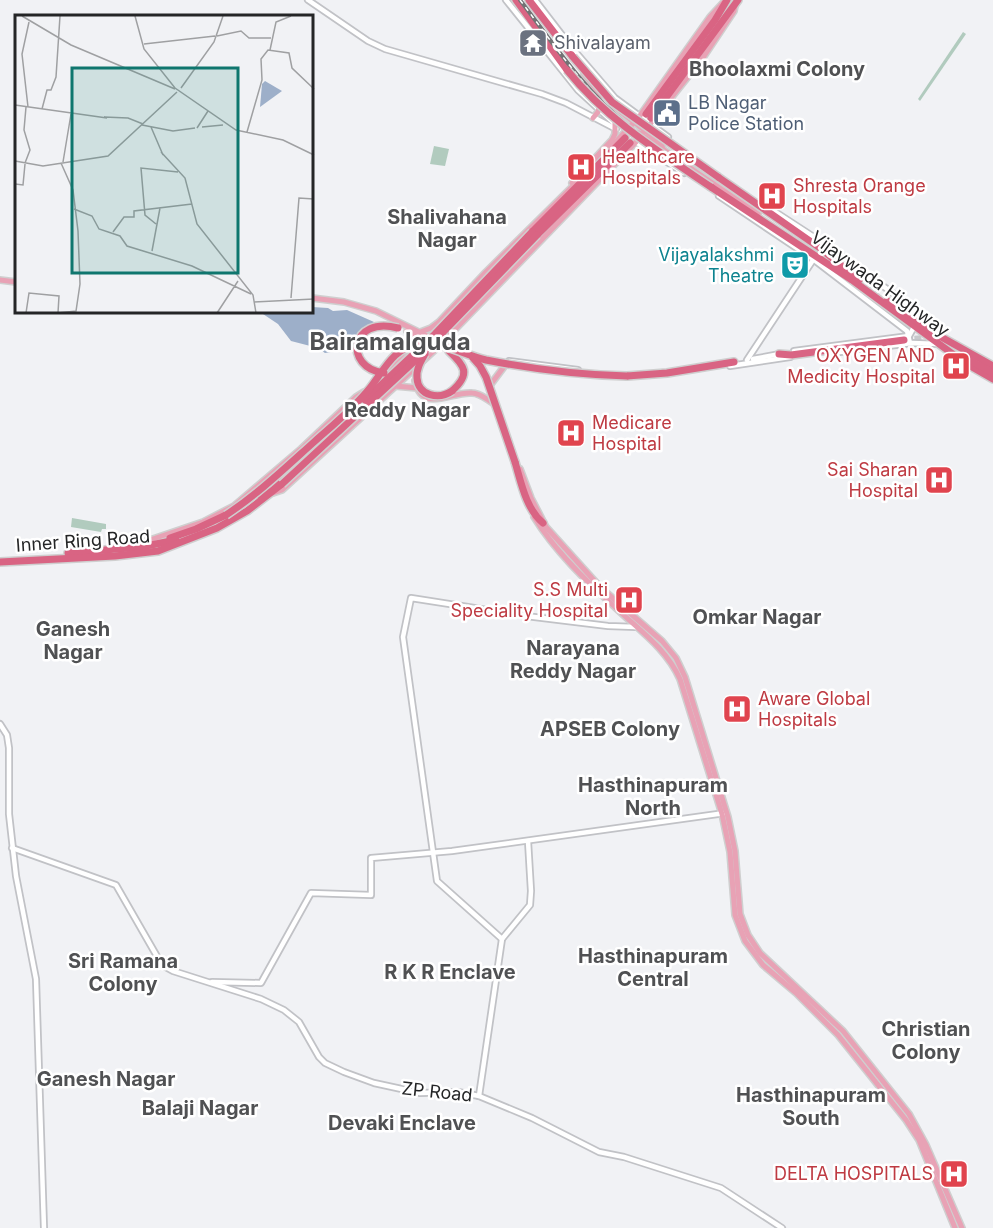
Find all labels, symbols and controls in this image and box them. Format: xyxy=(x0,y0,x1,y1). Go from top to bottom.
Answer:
inset map xyxy=(15,15,314,314)
temple icon: Shivalayam xyxy=(517,27,549,59)
place label: Shivalayam xyxy=(554,32,651,53)
district label: Bhoolaxmi Colony xyxy=(689,57,865,81)
place label: LB Nagar Police Station xyxy=(688,92,804,134)
public building icon: LB Nagar Police Station xyxy=(651,97,683,129)
place label: Healthcare Hospitals xyxy=(602,146,695,188)
hospital icon: Healthcare Hospitals xyxy=(565,151,597,183)
place label: Shresta Orange Hospitals xyxy=(793,175,926,217)
hospital icon: Shresta Orange Hospitals xyxy=(756,180,788,212)
district label: Shalivahana Nagar xyxy=(387,205,507,252)
street label: Vijaywada Highway xyxy=(807,226,954,341)
place label: Vijayalakshmi Theatre xyxy=(658,244,774,286)
theatre icon: Vijayalakshmi Theatre xyxy=(779,249,811,281)
district label: Bairamalguda xyxy=(309,327,471,356)
place label: OXYGEN AND Medicity Hospital xyxy=(787,345,935,387)
hospital icon: OXYGEN AND Medicity Hospital xyxy=(940,350,972,382)
district label: Reddy Nagar xyxy=(344,398,470,422)
place label: Medicare Hospital xyxy=(592,412,672,454)
hospital icon: Medicare Hospital xyxy=(555,417,587,449)
place label: Sai Sharan Hospital xyxy=(827,459,918,501)
hospital icon: Sai Sharan Hospital xyxy=(923,464,955,496)
street label: Inner Ring Road xyxy=(15,525,151,556)
place label: S.S Multi Speciality Hospital xyxy=(451,579,608,621)
hospital icon: S.S Multi Speciality Hospital xyxy=(613,584,645,616)
district label: Omkar Nagar xyxy=(692,605,822,629)
district label: Ganesh Nagar xyxy=(36,617,110,664)
district label: Narayana Reddy Nagar xyxy=(510,636,636,683)
place label: Aware Global Hospitals xyxy=(758,688,870,730)
hospital icon: Aware Global Hospitals xyxy=(721,693,753,725)
district label: APSEB Colony xyxy=(540,717,680,741)
district label: Hasthinapuram North xyxy=(578,773,728,820)
district label: Hasthinapuram Central xyxy=(578,944,728,991)
district label: Sri Ramana Colony xyxy=(68,949,178,996)
district label: R K R Enclave xyxy=(384,960,516,984)
district label: Christian Colony xyxy=(882,1017,970,1064)
district label: Ganesh Nagar xyxy=(37,1067,175,1091)
street label: ZP Road xyxy=(401,1077,474,1106)
district label: Hasthinapuram South xyxy=(736,1083,886,1130)
district label: Balaji Nagar xyxy=(142,1096,258,1120)
district label: Devaki Enclave xyxy=(328,1111,476,1135)
hospital icon: DELTA HOSPITALS xyxy=(938,1158,970,1190)
place label: DELTA HOSPITALS xyxy=(774,1163,933,1184)

